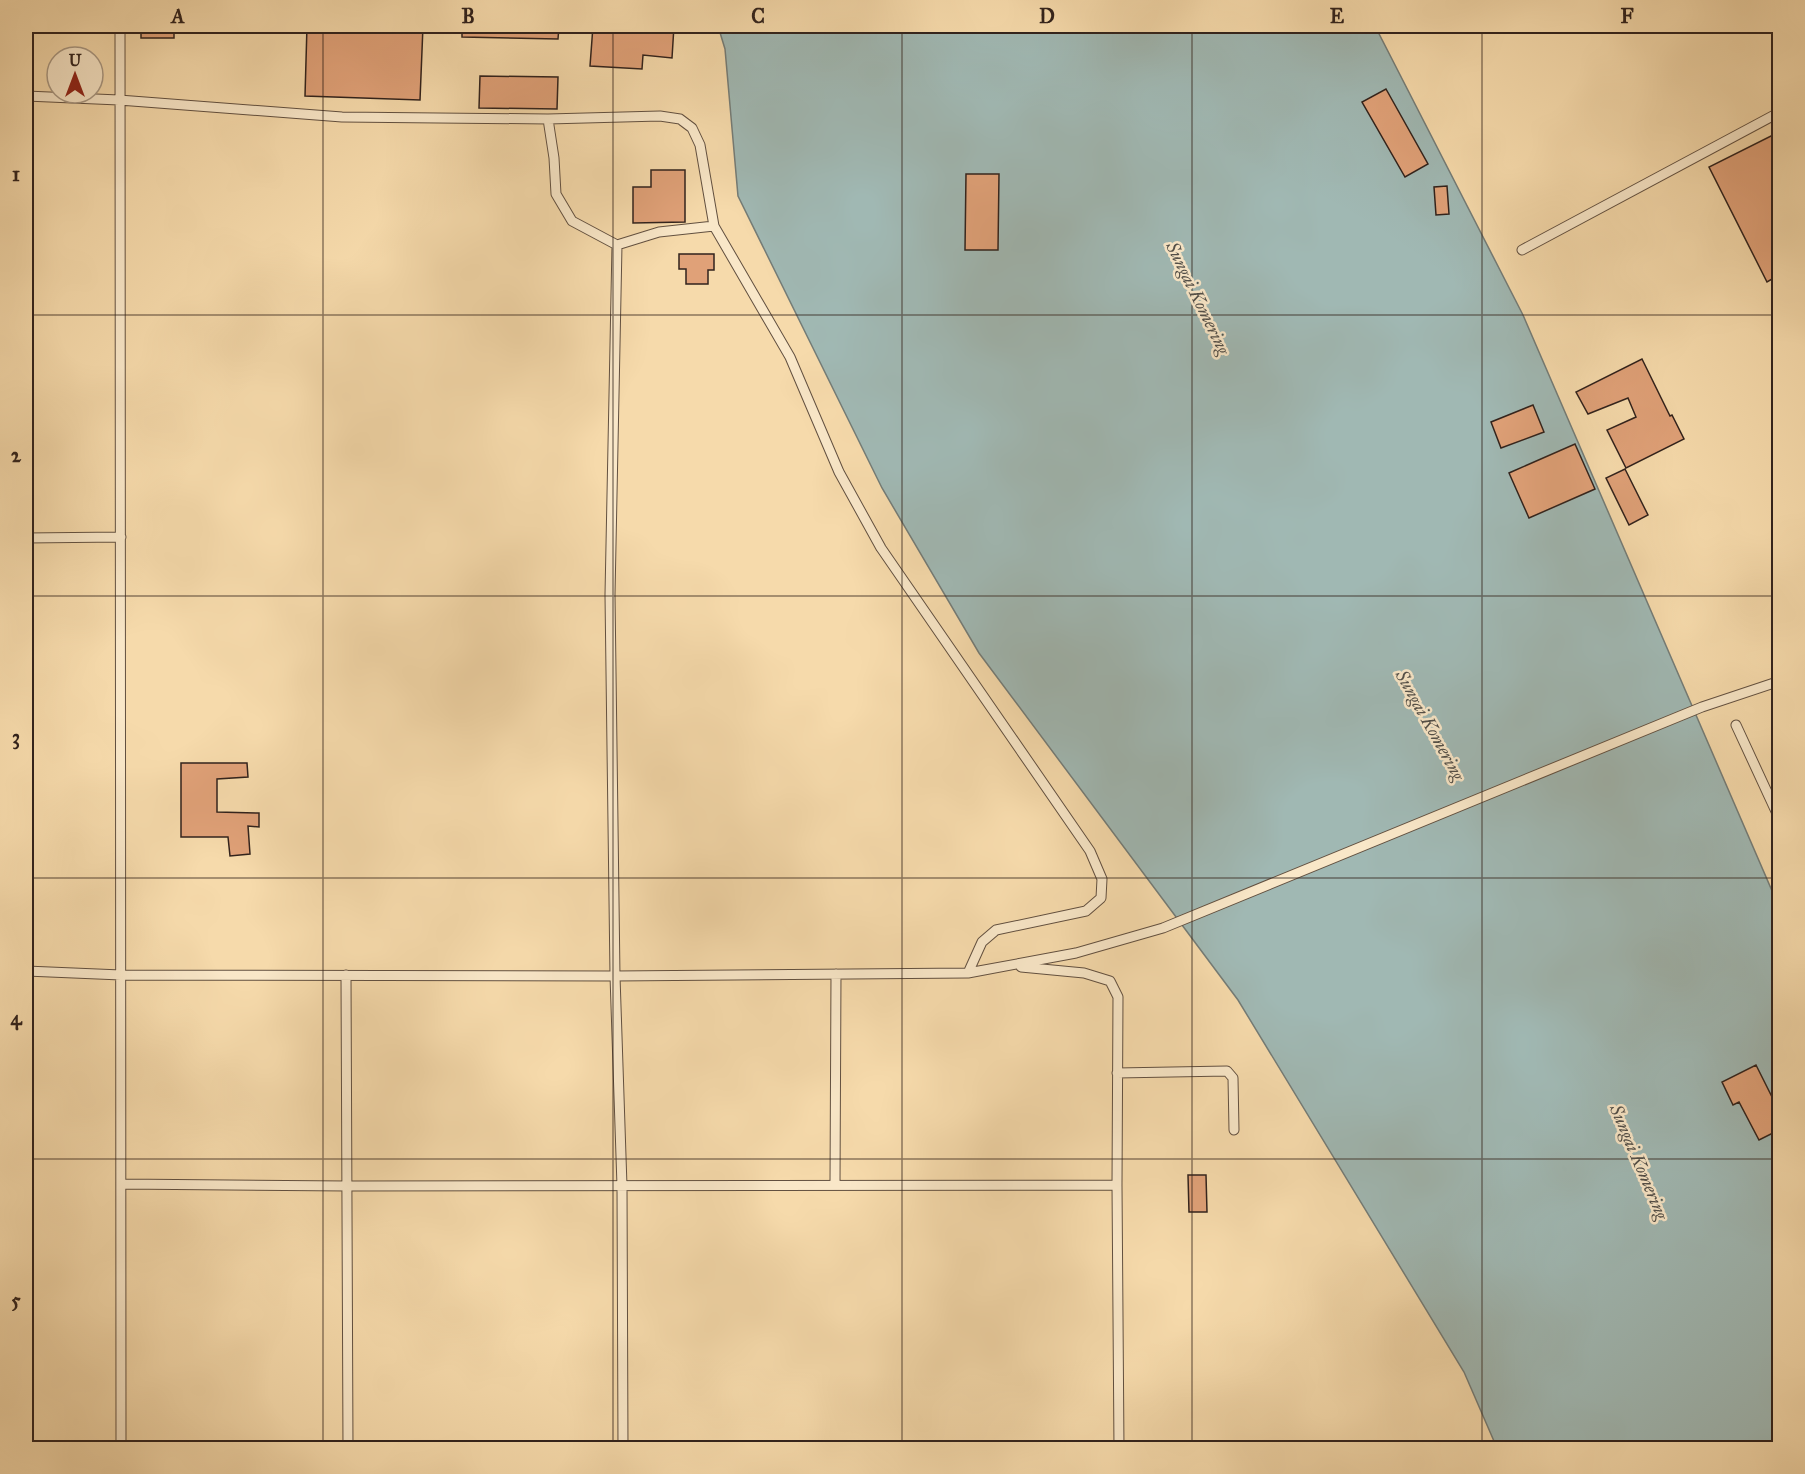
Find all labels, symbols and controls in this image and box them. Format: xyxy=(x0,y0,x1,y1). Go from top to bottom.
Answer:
text: A xyxy=(169,4,185,28)
text: B xyxy=(461,4,475,28)
text: C xyxy=(751,4,765,28)
text: D xyxy=(1039,4,1055,28)
text: E xyxy=(1330,4,1345,28)
text: F xyxy=(1620,4,1634,28)
north arrow xyxy=(45,45,105,105)
text: U xyxy=(69,51,82,70)
text: 1 xyxy=(12,162,20,186)
water label: Sungai Komering xyxy=(1161,237,1235,359)
text: 2 xyxy=(11,443,22,467)
water label: Sungai Komering xyxy=(1390,665,1470,785)
text: 3 xyxy=(12,725,20,750)
text: 4 xyxy=(10,1006,22,1031)
water label: Sungai Komering xyxy=(1604,1100,1674,1224)
text: 5 xyxy=(11,1288,21,1312)

